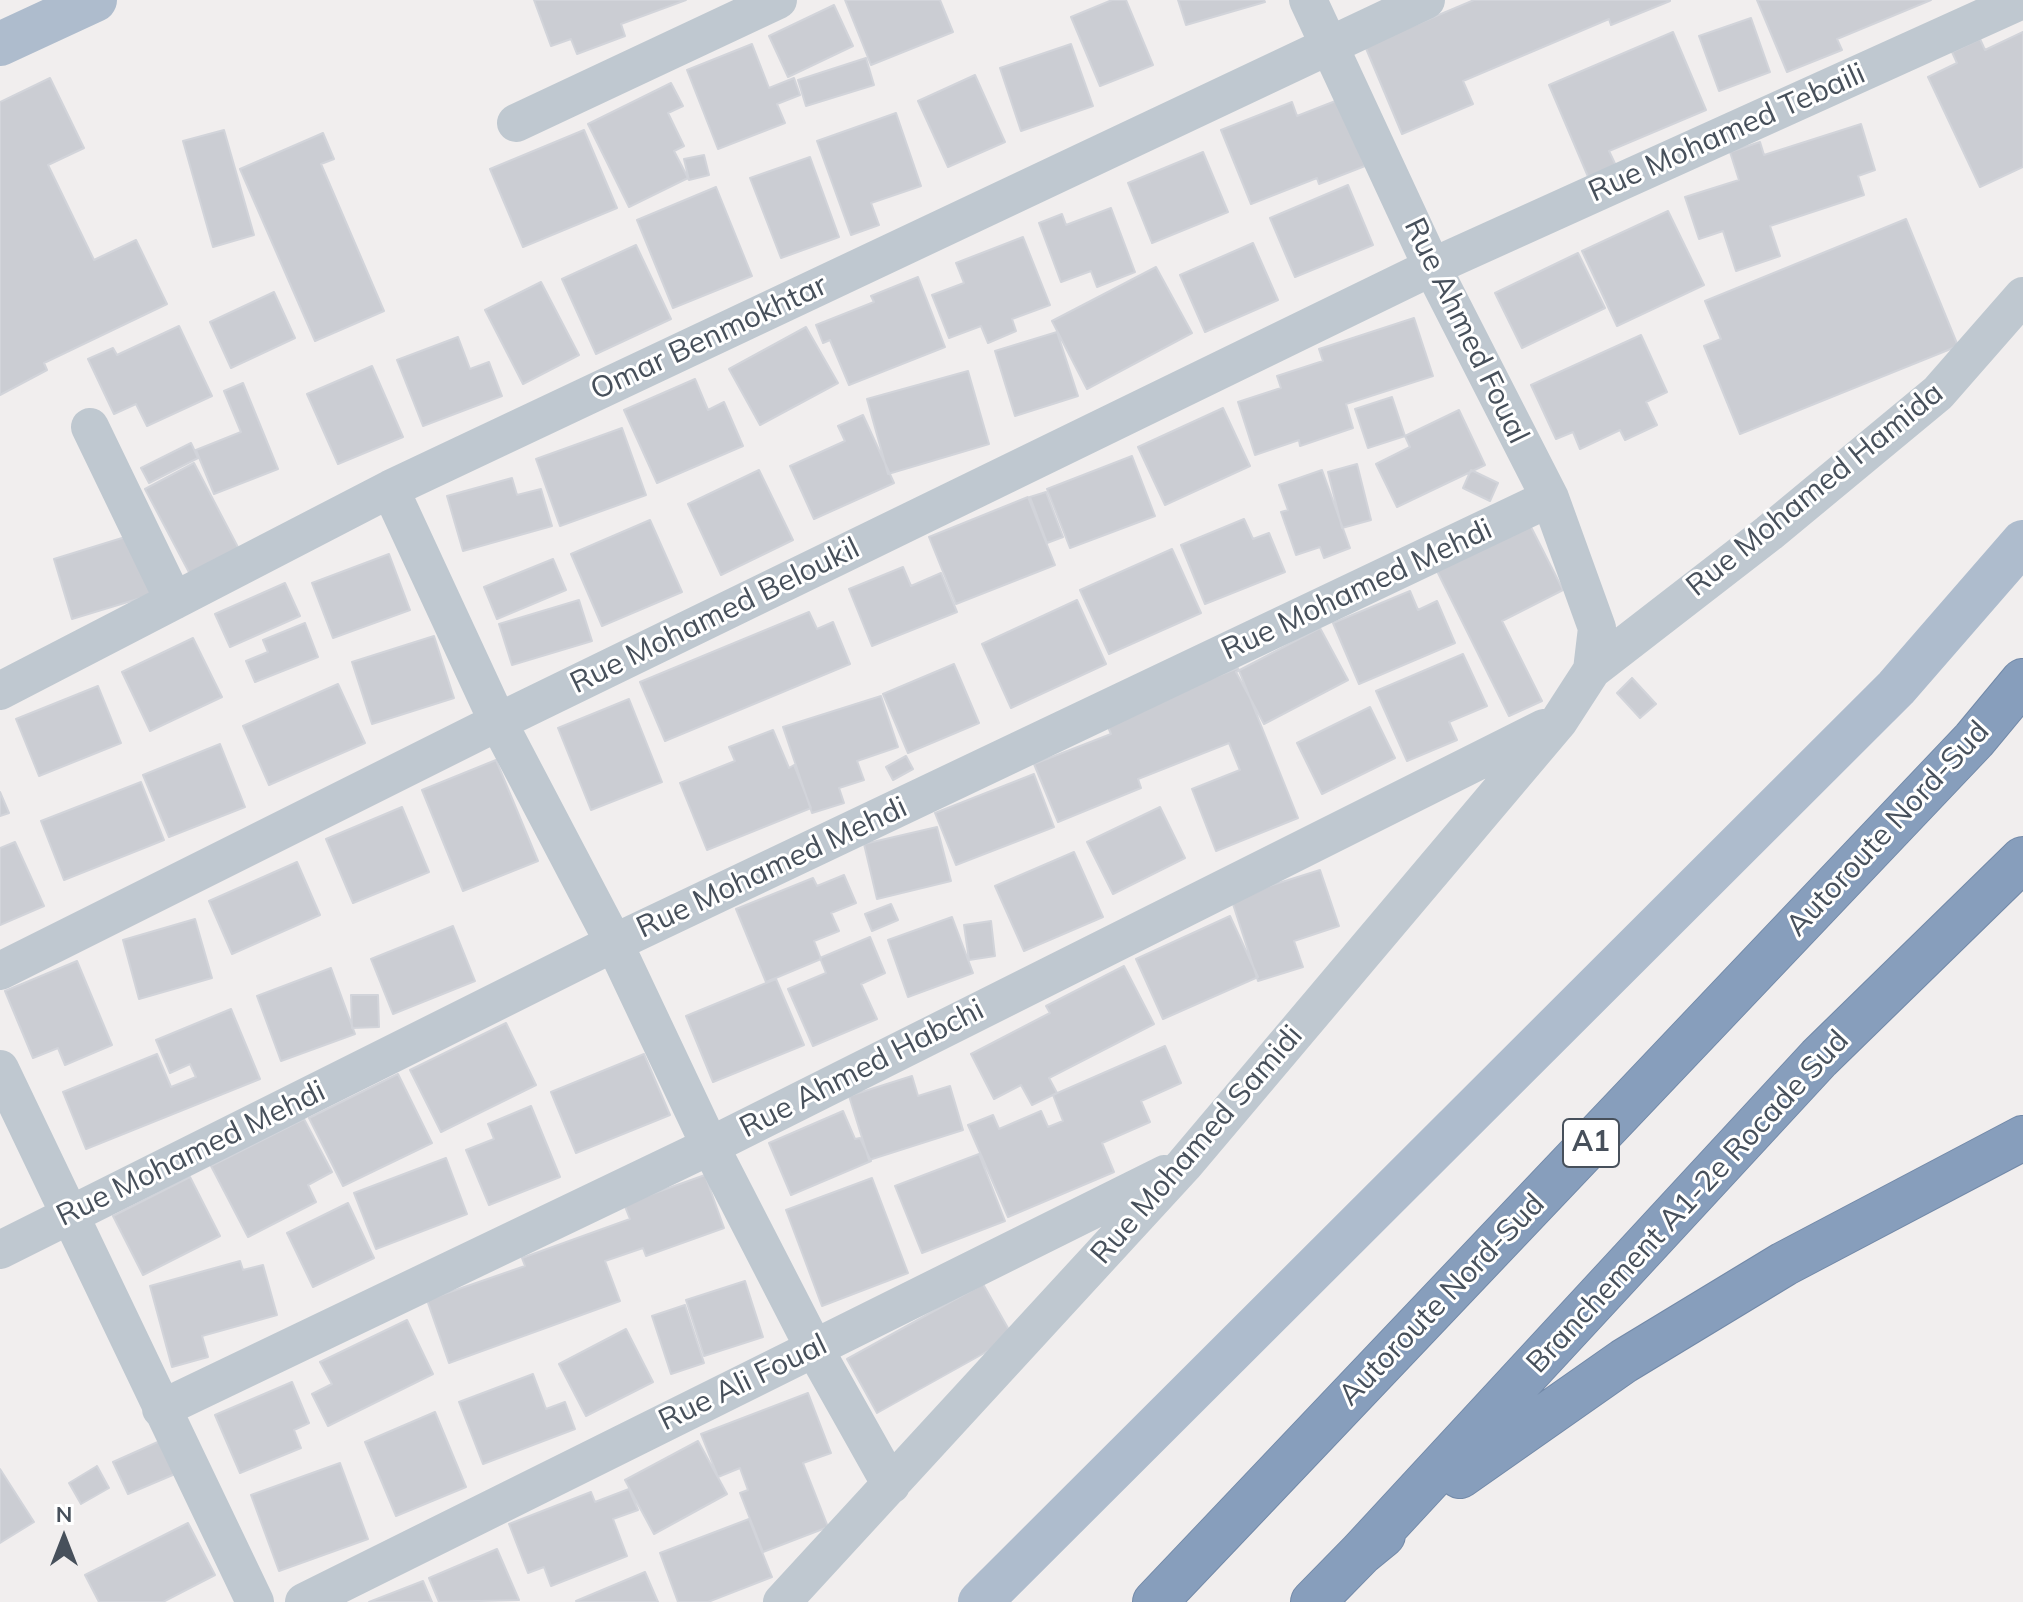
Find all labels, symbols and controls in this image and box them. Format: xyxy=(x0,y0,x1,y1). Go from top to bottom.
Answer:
street label: Rue Mohamed Tebaili xyxy=(1583,56,1871,210)
street label: Rue Ahmed Foual xyxy=(1396,212,1536,450)
street label: Omar Benmokhtar xyxy=(585,268,833,408)
street label: Rue Mohamed Hamida xyxy=(1679,375,1951,605)
street label: Rue Mohamed Mehdi xyxy=(1216,512,1498,668)
street label: Rue Mohamed Beloukil xyxy=(565,530,865,702)
street label: Autoroute Nord-Sud xyxy=(1779,714,1997,944)
street label: Rue Mohamed Mehdi xyxy=(631,790,913,946)
street label: Rue Ahmed Habchi xyxy=(734,992,990,1146)
street label: Rue Mohamed Samidi xyxy=(1084,1018,1310,1272)
street label: Branchement A1-2e Rocade Sud xyxy=(1520,1023,1856,1381)
street label: Rue Mohamed Mehdi xyxy=(51,1073,331,1235)
road number: A1 xyxy=(1563,1119,1619,1167)
street label: Autoroute Nord-Sud xyxy=(1331,1186,1553,1414)
street label: Rue Ali Foual xyxy=(653,1327,833,1439)
north arrow xyxy=(24,1498,104,1578)
text: N xyxy=(56,1500,72,1528)

